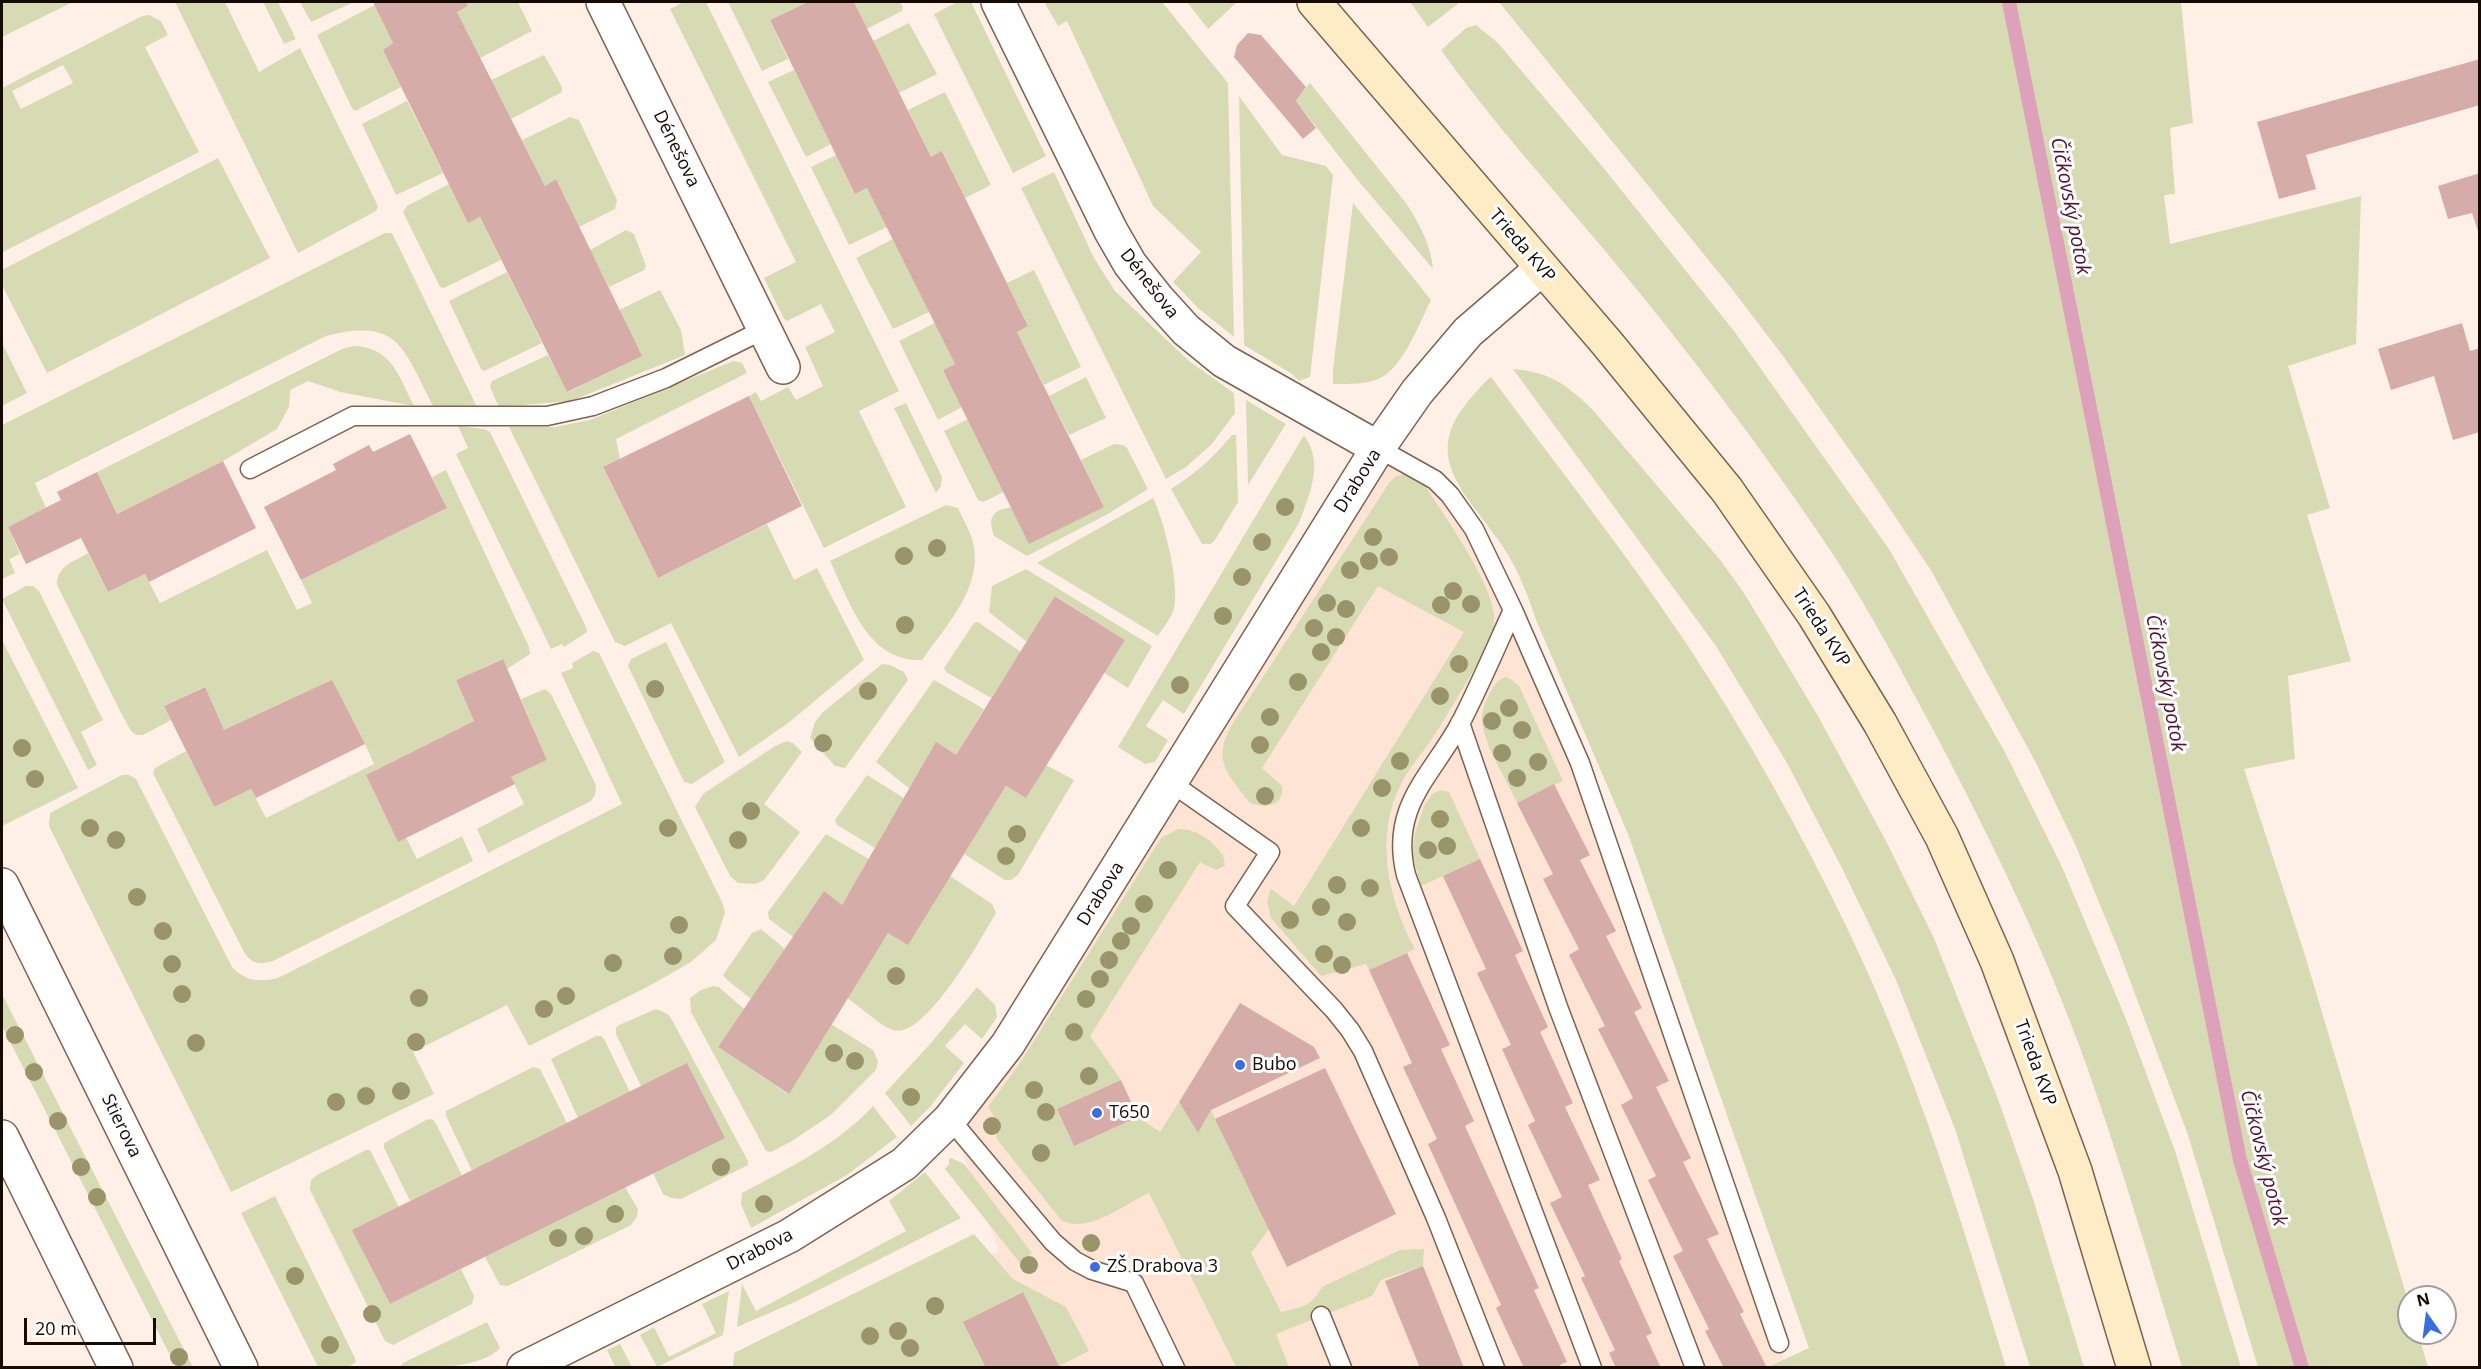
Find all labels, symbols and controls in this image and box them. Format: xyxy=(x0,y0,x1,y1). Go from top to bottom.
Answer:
street label: Dénešova xyxy=(648,107,704,191)
water label: Čičkovský potok xyxy=(2045,135,2095,277)
street label: Trieda KVP xyxy=(1484,205,1560,287)
street label: Dénešova xyxy=(1115,245,1183,323)
street label: Drabova xyxy=(1330,445,1386,517)
street label: Trieda KVP xyxy=(1787,584,1855,672)
water label: Čičkovský potok xyxy=(2140,612,2190,754)
street label: Drabova xyxy=(1073,858,1129,930)
street label: Trieda KVP xyxy=(2009,1017,2061,1109)
place label: Bubo xyxy=(1252,1054,1297,1076)
marker: Bubo xyxy=(1233,1058,1247,1072)
water label: Čičkovský potok xyxy=(2234,1087,2292,1229)
street label: Stierova xyxy=(96,1091,146,1161)
place label: T650 xyxy=(1109,1102,1150,1124)
marker: T650 xyxy=(1090,1106,1104,1120)
street label: Drabova xyxy=(723,1224,797,1276)
place label: ZŠ Drabova 3 xyxy=(1107,1256,1218,1278)
marker: ZŠ Drabova 3 xyxy=(1088,1260,1102,1274)
north arrow xyxy=(2397,1285,2457,1345)
text: N xyxy=(2414,1287,2432,1312)
scale bar xyxy=(27,1306,159,1344)
text: 20 m xyxy=(35,1316,77,1340)

